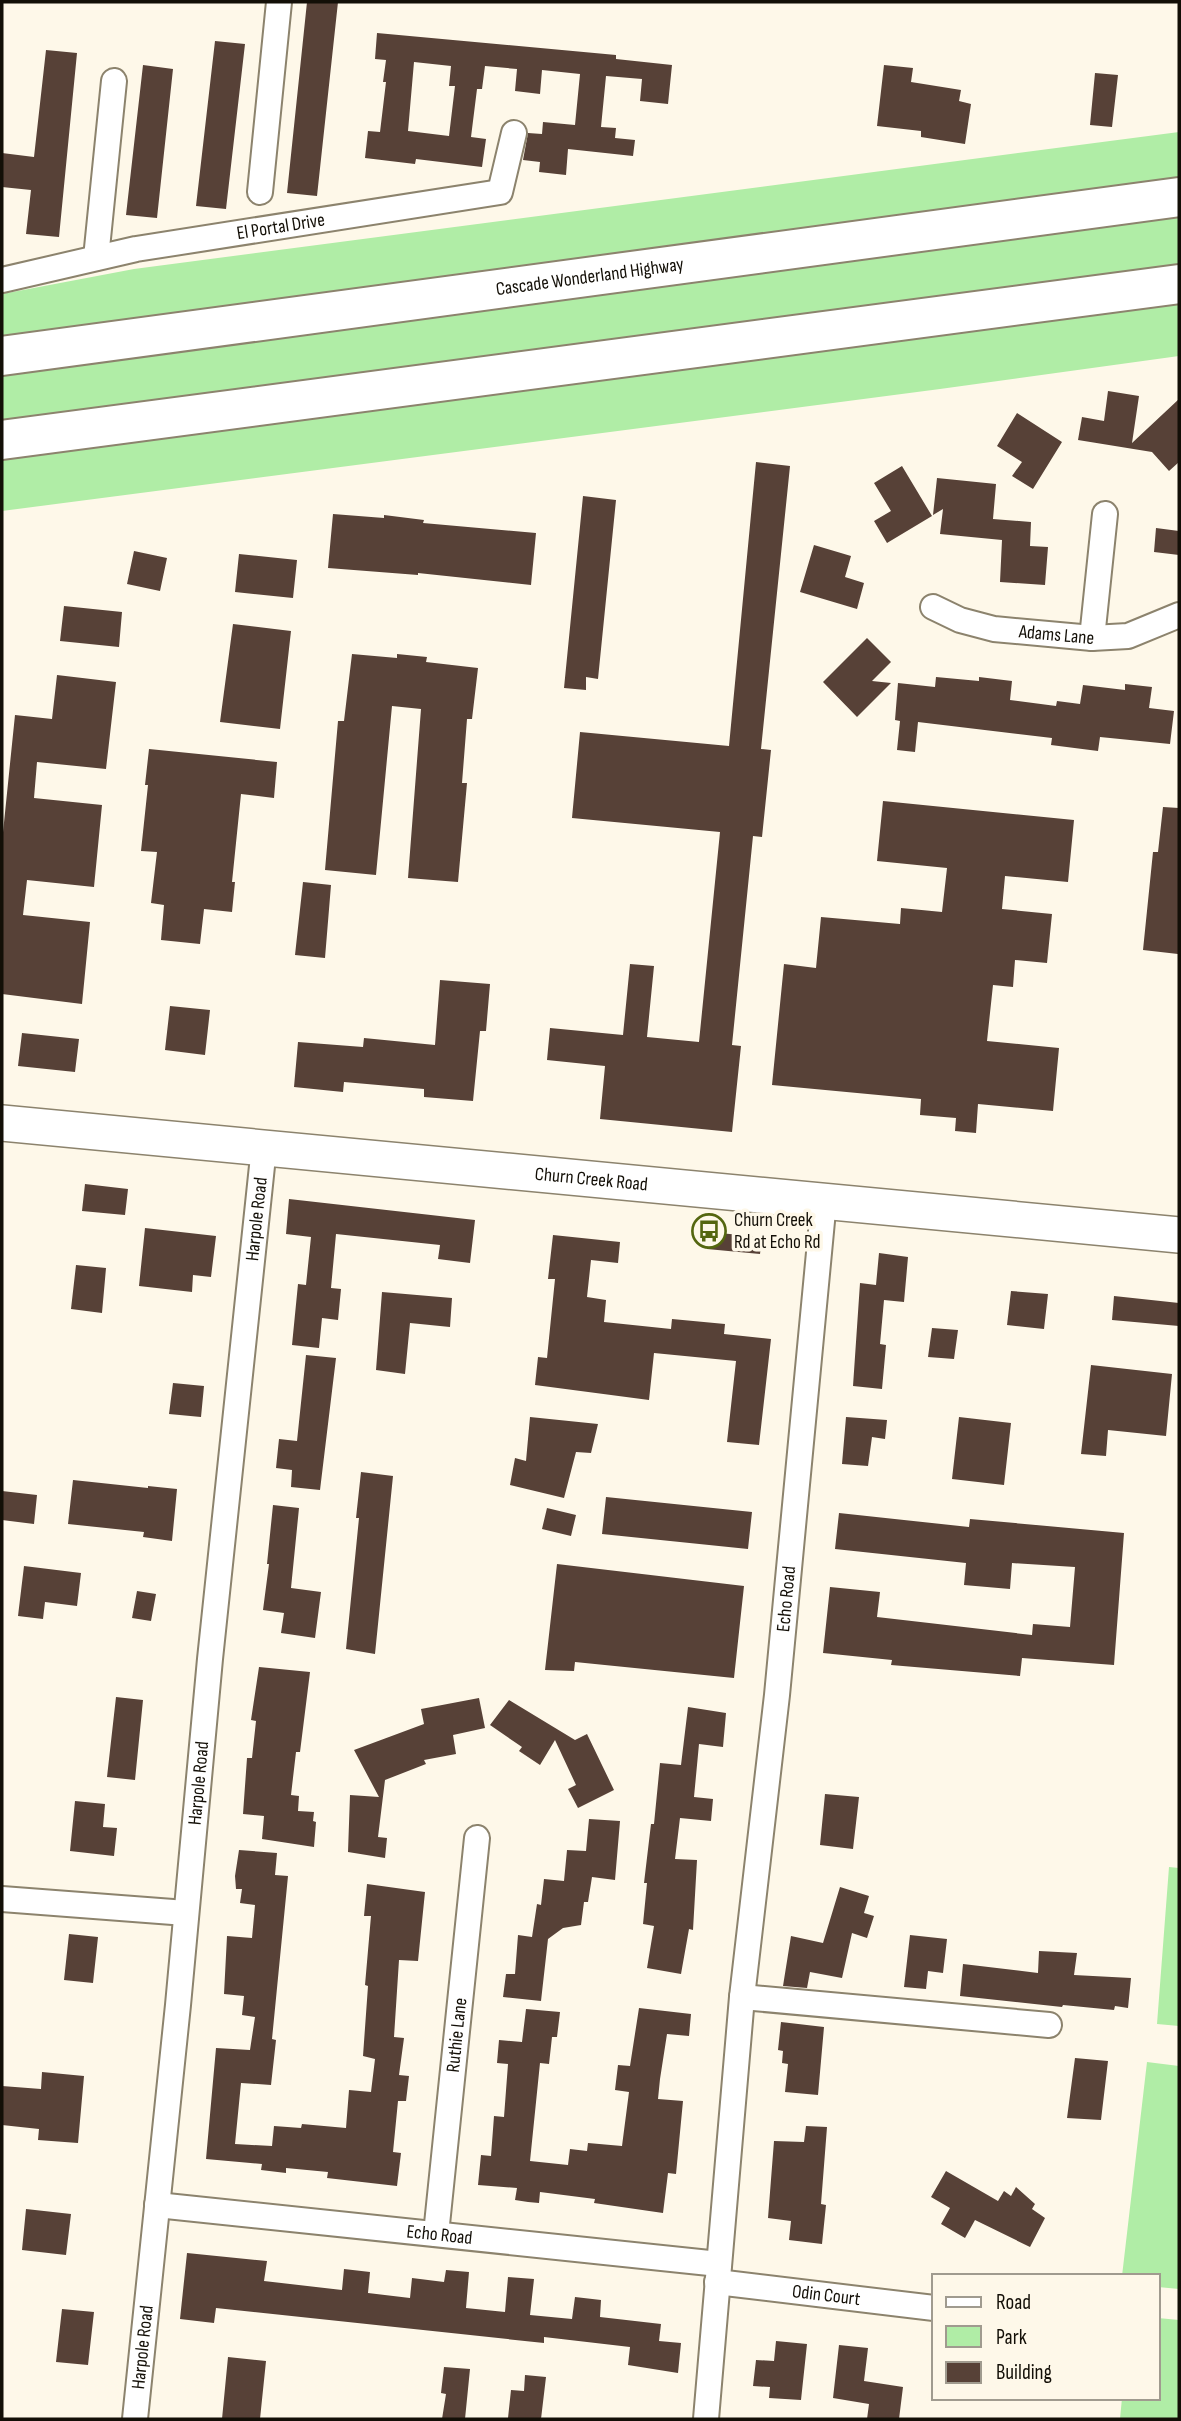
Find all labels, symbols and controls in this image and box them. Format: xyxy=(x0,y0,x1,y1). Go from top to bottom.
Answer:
street label: El Portal Drive xyxy=(235,208,326,245)
street label: Cascade Wonderland Highway xyxy=(494,252,686,301)
street label: Adams Lane xyxy=(1017,620,1095,650)
street label: Churn Creek Road xyxy=(534,1162,649,1196)
street label: Harpole Road xyxy=(241,1176,272,1262)
place label: Churn Creek Rd at Echo Rd xyxy=(734,1209,820,1254)
bus stop icon: Churn Creek Rd at Echo Rd xyxy=(690,1212,728,1250)
street label: Echo Road xyxy=(772,1565,801,1633)
street label: Harpole Road xyxy=(183,1740,214,1826)
street label: Ruthie Lane xyxy=(441,1997,472,2074)
street label: Echo Road xyxy=(405,2220,474,2250)
legend xyxy=(932,2274,1160,2400)
street label: Odin Court xyxy=(791,2280,862,2311)
text: Road xyxy=(996,2290,1031,2315)
street label: Harpole Road xyxy=(127,2304,158,2390)
text: Park xyxy=(996,2325,1027,2350)
text: Building xyxy=(996,2360,1052,2385)

